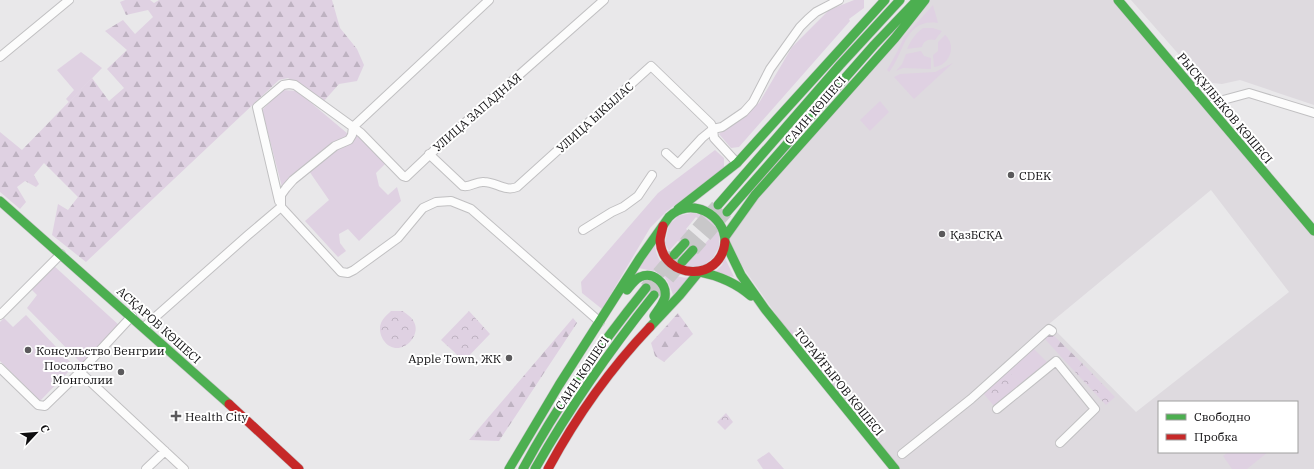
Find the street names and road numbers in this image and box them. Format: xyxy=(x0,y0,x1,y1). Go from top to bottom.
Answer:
street label: РЫСҚҰЛБЕКОВ КӨШЕСІ xyxy=(1174,50,1276,166)
street label: УЛИЦА ЗАПАДНАЯ xyxy=(430,70,524,154)
street label: САИН КӨШЕСІ xyxy=(781,73,849,147)
street label: УЛИЦА ЫКЫЛАС xyxy=(553,78,637,156)
street label: АСҚАРОВ КӨШЕСІ xyxy=(114,283,204,367)
street label: ТОРАЙҒЫРОВ КӨШЕСІ xyxy=(791,325,887,439)
street label: САИН КӨШЕСІ xyxy=(552,333,612,413)

